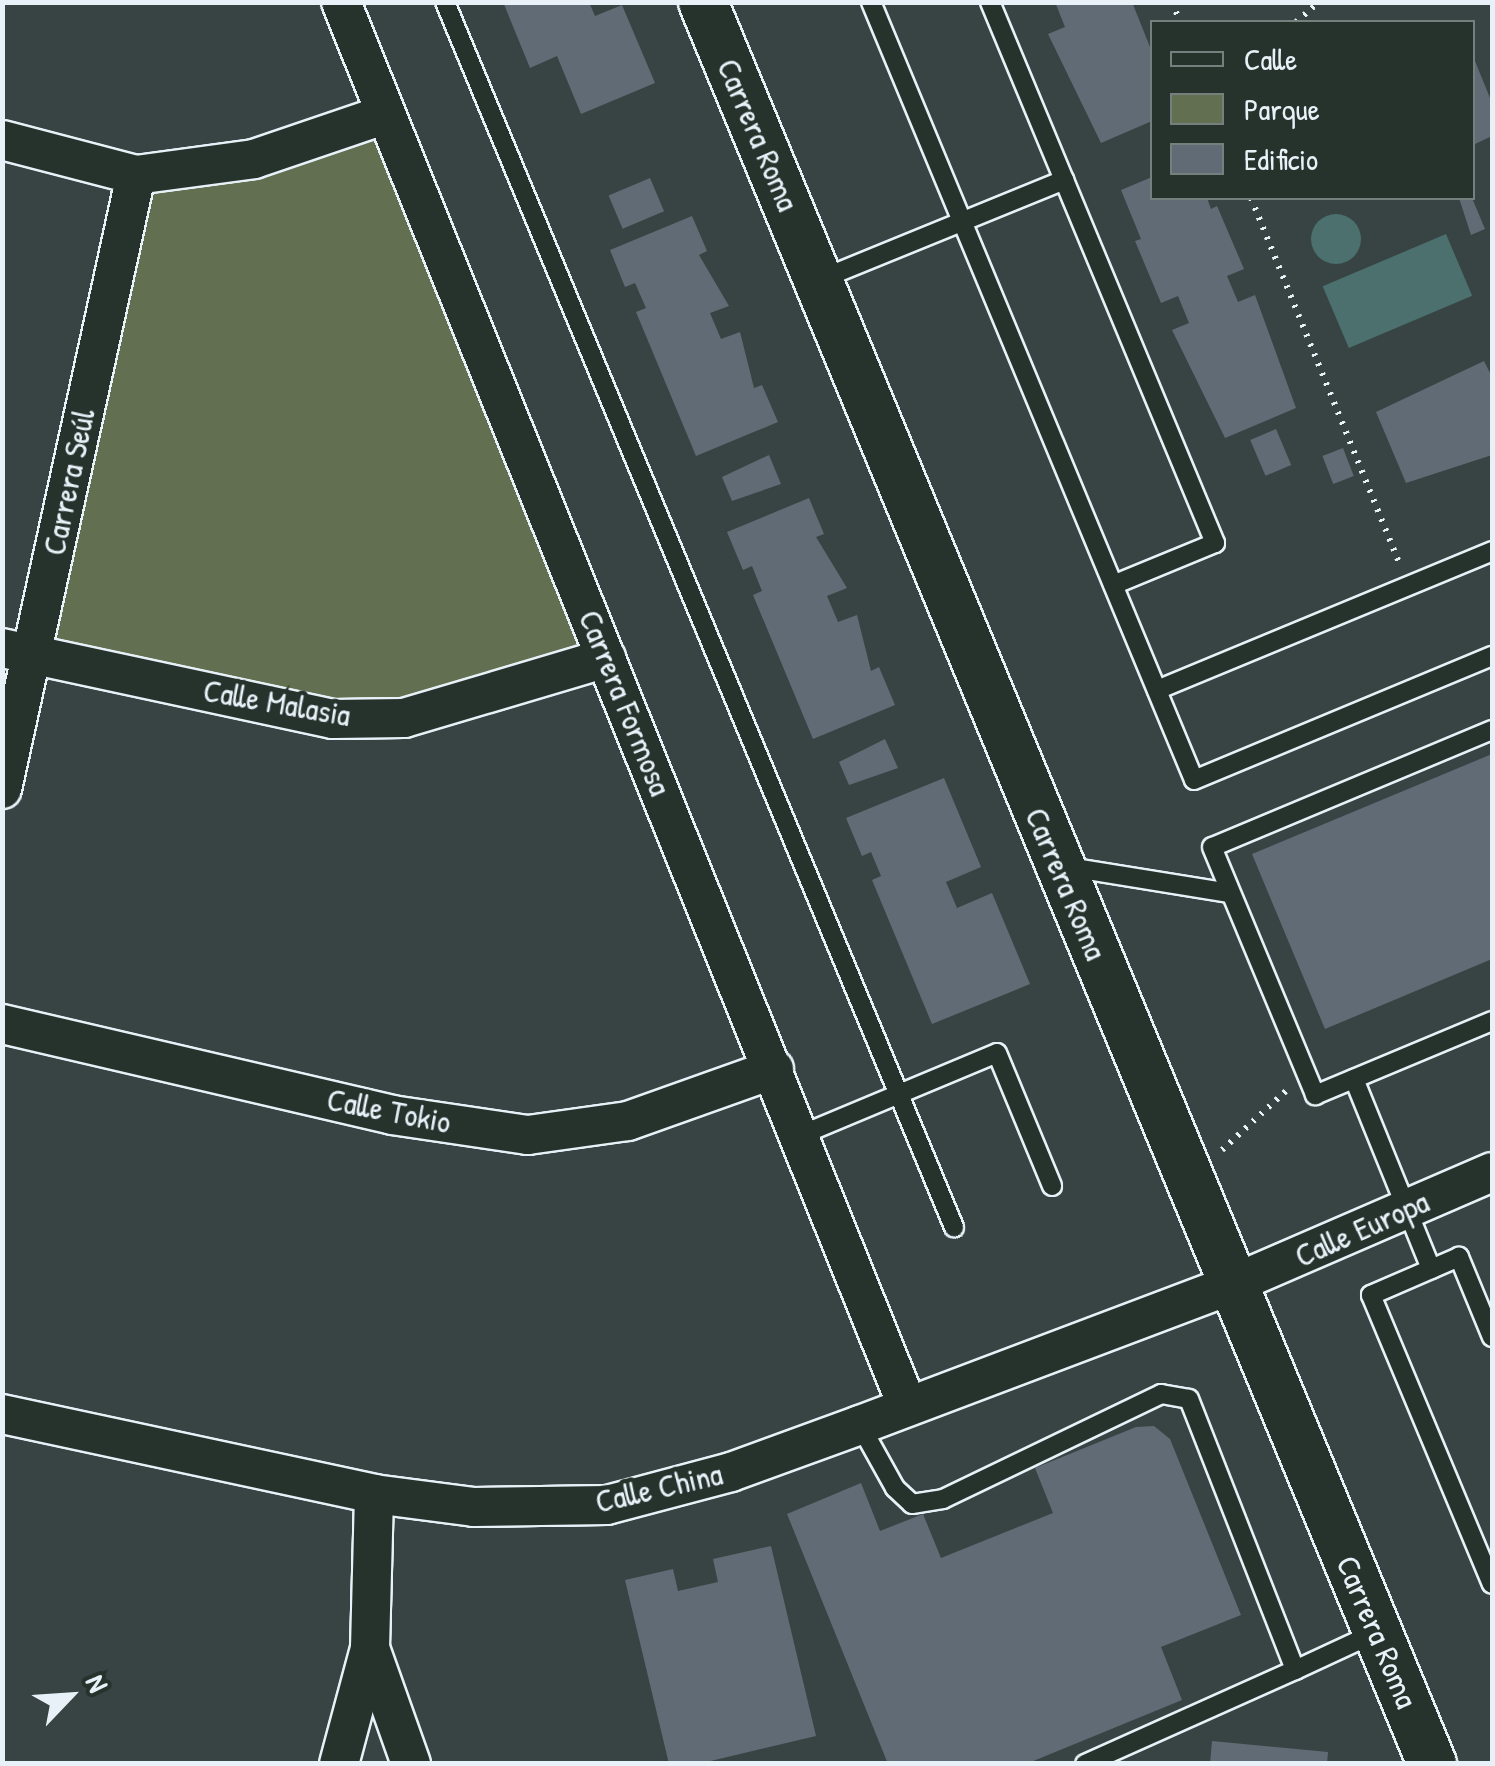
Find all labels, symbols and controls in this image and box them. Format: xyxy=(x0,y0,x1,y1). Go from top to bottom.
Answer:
legend xyxy=(1150,20,1475,200)
text: Calle xyxy=(1244,39,1297,79)
street label: Carrera Roma xyxy=(709,53,807,217)
text: Parque xyxy=(1244,89,1320,129)
text: Edificio xyxy=(1244,139,1318,179)
street label: Carrera Seúl xyxy=(35,405,103,559)
street label: Carrera Formosa xyxy=(570,605,680,801)
street label: Calle Malasia xyxy=(200,671,354,735)
street label: Carrera Roma xyxy=(1017,802,1115,966)
street label: Calle Tokio xyxy=(324,1080,454,1142)
street label: Calle Europa xyxy=(1289,1183,1435,1275)
street label: Calle China xyxy=(592,1455,726,1521)
street label: Carrera Roma xyxy=(1328,1550,1426,1714)
north arrow xyxy=(20,1646,120,1746)
text: N xyxy=(77,1669,118,1698)

